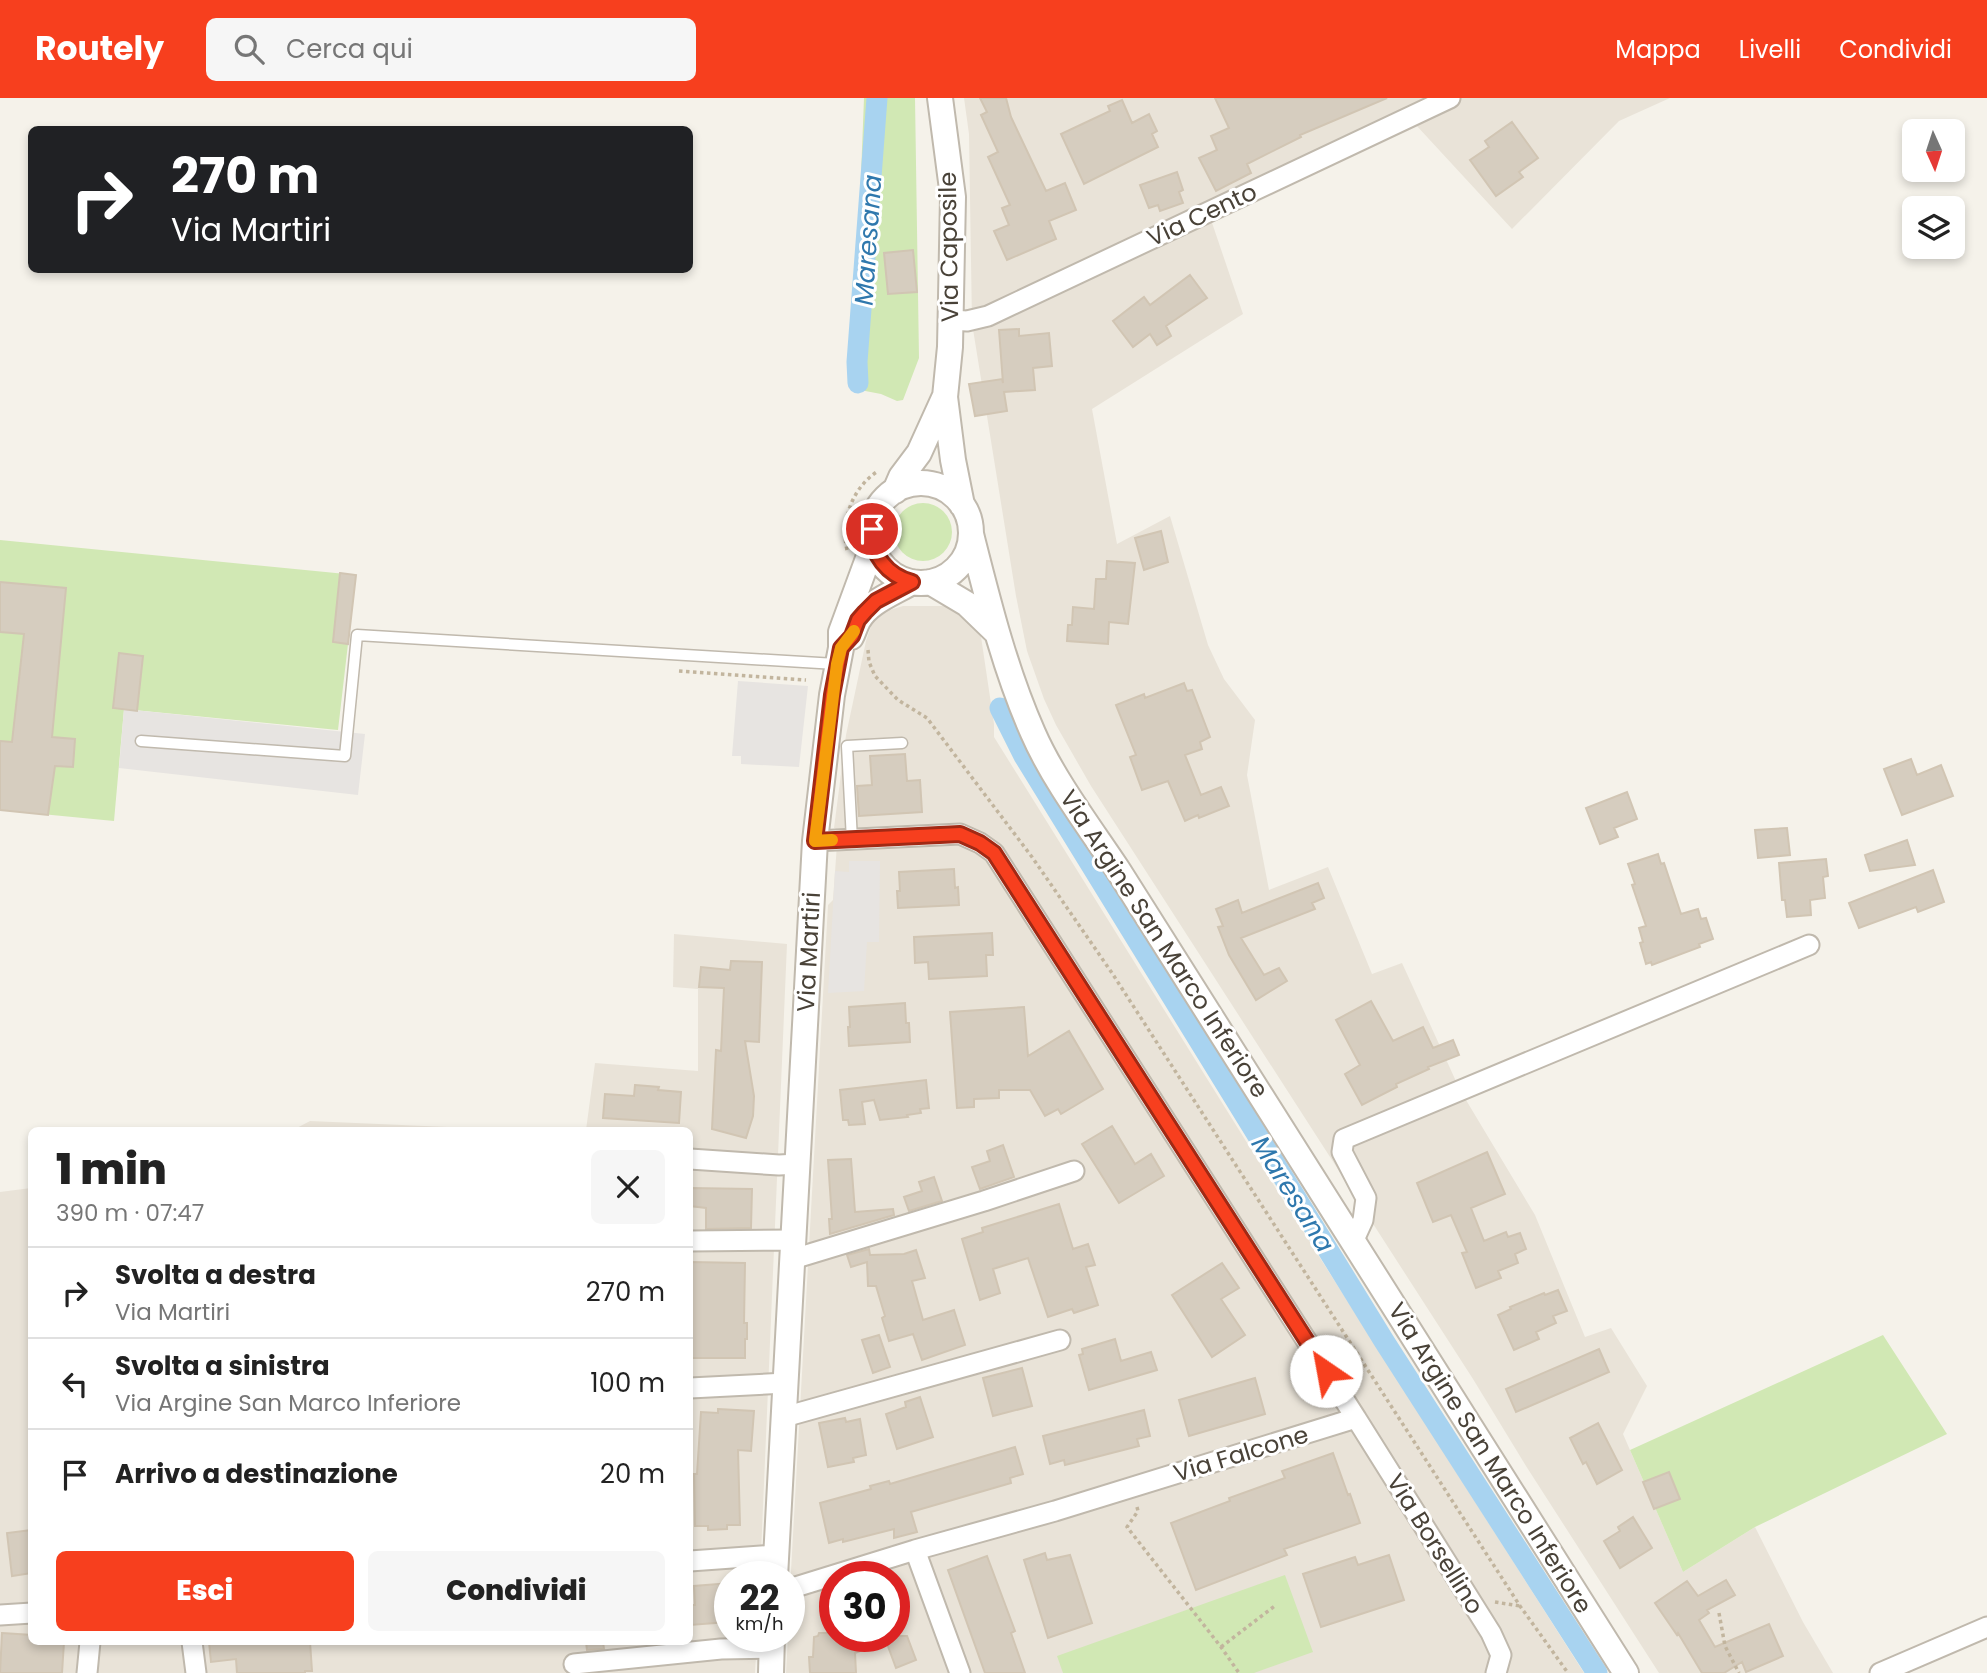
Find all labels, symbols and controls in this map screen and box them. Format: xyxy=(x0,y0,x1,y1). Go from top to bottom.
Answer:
search box xyxy=(206,18,696,81)
text: Routely xyxy=(35,25,164,72)
icon: search xyxy=(230,30,268,68)
text: Cerca qui xyxy=(286,31,413,67)
text: Mappa xyxy=(1615,33,1701,66)
text: Livelli xyxy=(1739,33,1801,66)
text: Condividi xyxy=(1839,33,1952,66)
north arrow xyxy=(1902,119,1965,182)
map controls xyxy=(1902,119,1965,259)
text: 270 m xyxy=(171,142,319,210)
icon: right xyxy=(56,154,147,245)
street label: Via Caposile xyxy=(931,172,966,322)
water label: Maresana xyxy=(845,173,891,307)
street label: Via Cento xyxy=(1142,175,1262,254)
button: layers xyxy=(1902,196,1965,259)
text: Via Martiri xyxy=(171,207,331,252)
pin xyxy=(842,499,902,559)
icon: arrive xyxy=(853,510,891,548)
street label: Via Argine San Marco Inferiore xyxy=(1052,783,1277,1104)
street label: Via Martiri xyxy=(789,891,828,1013)
water label: Maresana xyxy=(1243,1129,1343,1259)
text: 1 min xyxy=(56,1140,167,1199)
button: close xyxy=(591,1150,665,1224)
text: 390 m · 07:47 xyxy=(56,1197,204,1229)
text: Svolta a destra xyxy=(115,1257,316,1293)
icon: right xyxy=(56,1274,94,1312)
text: 270 m xyxy=(586,1274,665,1310)
text: Via Martiri xyxy=(115,1296,230,1328)
street label: Via Argine San Marco Inferiore xyxy=(1381,1296,1600,1620)
position arrow xyxy=(1289,1334,1363,1408)
text: Svolta a sinistra xyxy=(115,1348,330,1384)
icon: left xyxy=(56,1365,94,1403)
text: 100 m xyxy=(590,1365,665,1401)
text: Via Argine San Marco Inferiore xyxy=(115,1387,461,1419)
street label: Via Falcone xyxy=(1169,1417,1312,1490)
icon: arrive xyxy=(56,1456,94,1494)
text: Arrivo a destinazione xyxy=(115,1456,398,1492)
text: 20 m xyxy=(600,1456,665,1492)
street label: Via Borsellino xyxy=(1379,1467,1492,1620)
button: Esci xyxy=(56,1551,354,1631)
button: Condividi xyxy=(368,1551,665,1631)
speed limit sign: 30 xyxy=(819,1561,910,1652)
text: 22 xyxy=(740,1573,779,1622)
text: km/h xyxy=(736,1611,783,1636)

